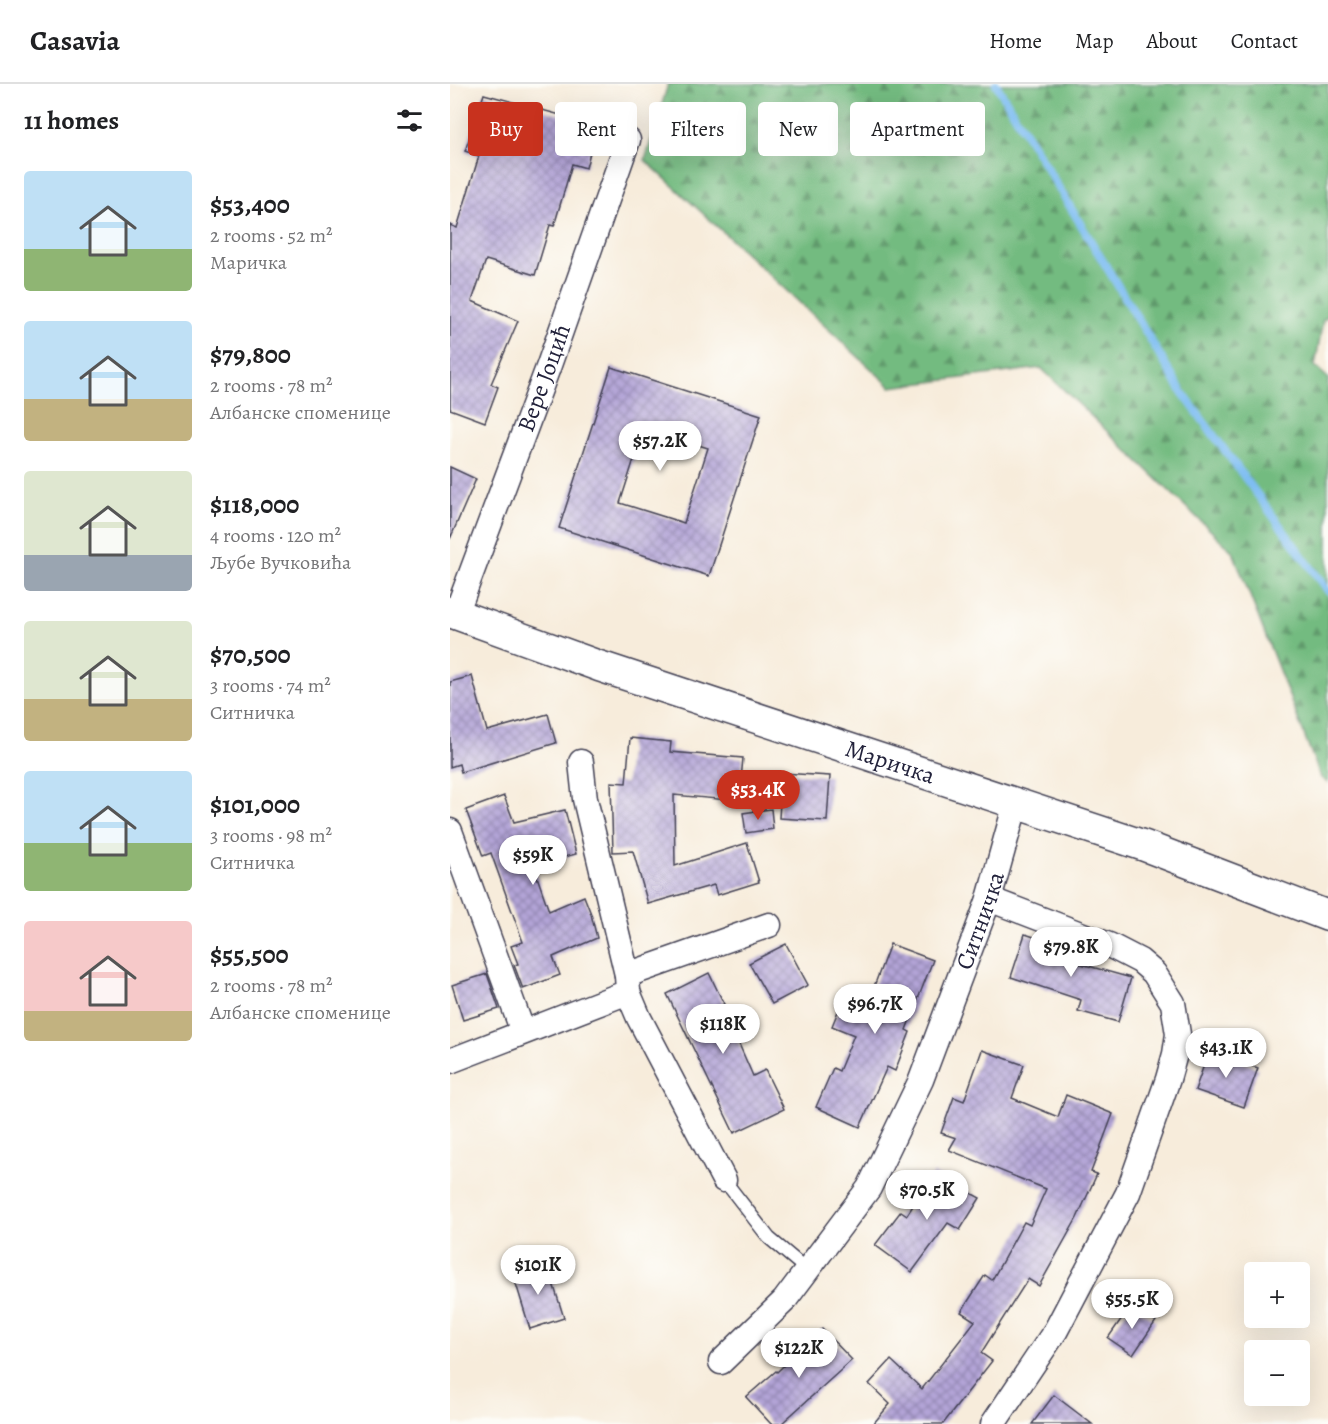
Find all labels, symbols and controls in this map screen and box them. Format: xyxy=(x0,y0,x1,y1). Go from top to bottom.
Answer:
text: Casavia xyxy=(30,22,120,60)
text: Home xyxy=(989,27,1042,55)
text: Map xyxy=(1075,27,1113,55)
text: About xyxy=(1146,27,1198,55)
text: Contact xyxy=(1231,27,1298,55)
chip: Buy xyxy=(468,102,543,156)
chip: Rent xyxy=(555,102,637,156)
chip: Filters xyxy=(649,102,746,156)
chip: New xyxy=(758,102,838,156)
chip: Apartment xyxy=(850,102,985,156)
text: 11 homes xyxy=(24,103,119,138)
icon: filters xyxy=(393,104,426,137)
text: $53,400 xyxy=(210,187,290,222)
icon: home xyxy=(72,195,144,267)
text: 2 rooms · 52 m² xyxy=(210,222,333,249)
text: Маричка xyxy=(210,249,287,276)
street label: Вере Јоцић xyxy=(509,319,578,436)
text: $79,800 xyxy=(210,337,291,372)
icon: home xyxy=(72,345,144,417)
text: 2 rooms · 78 m² xyxy=(210,372,333,399)
text: Албанске споменице xyxy=(210,399,391,426)
pin: $57.2K xyxy=(611,421,709,472)
text: $57.2K xyxy=(633,427,687,454)
text: $118,000 xyxy=(210,487,299,522)
icon: home xyxy=(72,495,144,567)
text: 4 rooms · 120 m² xyxy=(210,522,341,549)
text: Љубе Вучковића xyxy=(210,549,351,576)
text: $70,500 xyxy=(210,637,291,672)
icon: home xyxy=(72,645,144,717)
text: 3 rooms · 74 m² xyxy=(210,672,331,699)
text: Ситничка xyxy=(210,699,295,726)
street label: Маричка xyxy=(841,732,939,792)
pin: $53.4K xyxy=(709,770,807,821)
text: $53.4K xyxy=(731,776,785,803)
text: $101,000 xyxy=(210,787,300,822)
icon: home xyxy=(72,795,144,867)
text: 3 rooms · 98 m² xyxy=(210,822,332,849)
pin: $59K xyxy=(497,835,569,886)
text: $59K xyxy=(513,841,553,868)
text: Ситничка xyxy=(210,849,295,876)
street label: Ситничка xyxy=(948,868,1012,974)
pin: $79.8K xyxy=(1022,927,1120,978)
text: $79.8K xyxy=(1043,933,1099,960)
text: $55,500 xyxy=(210,937,289,972)
icon: home xyxy=(72,945,144,1017)
text: 2 rooms · 78 m² xyxy=(210,972,333,999)
pin: $96.7K xyxy=(826,984,924,1035)
text: $96.7K xyxy=(847,990,903,1017)
text: Албанске споменице xyxy=(210,999,391,1026)
pin: $118K xyxy=(681,1004,765,1055)
text: $118K xyxy=(700,1010,746,1037)
pin: $43.1K xyxy=(1177,1028,1275,1079)
text: $43.1K xyxy=(1199,1034,1253,1061)
pin: $70.5K xyxy=(878,1170,976,1221)
text: $70.5K xyxy=(899,1176,955,1203)
pin: $101K xyxy=(496,1245,580,1296)
text: $101K xyxy=(515,1251,561,1278)
map controls xyxy=(1244,1262,1310,1406)
button: + xyxy=(1244,1262,1310,1328)
pin: $55.5K xyxy=(1083,1279,1181,1330)
text: $55.5K xyxy=(1105,1285,1159,1312)
pin: $122K xyxy=(757,1328,841,1379)
text: $122K xyxy=(775,1334,823,1361)
button: − xyxy=(1244,1340,1310,1406)

